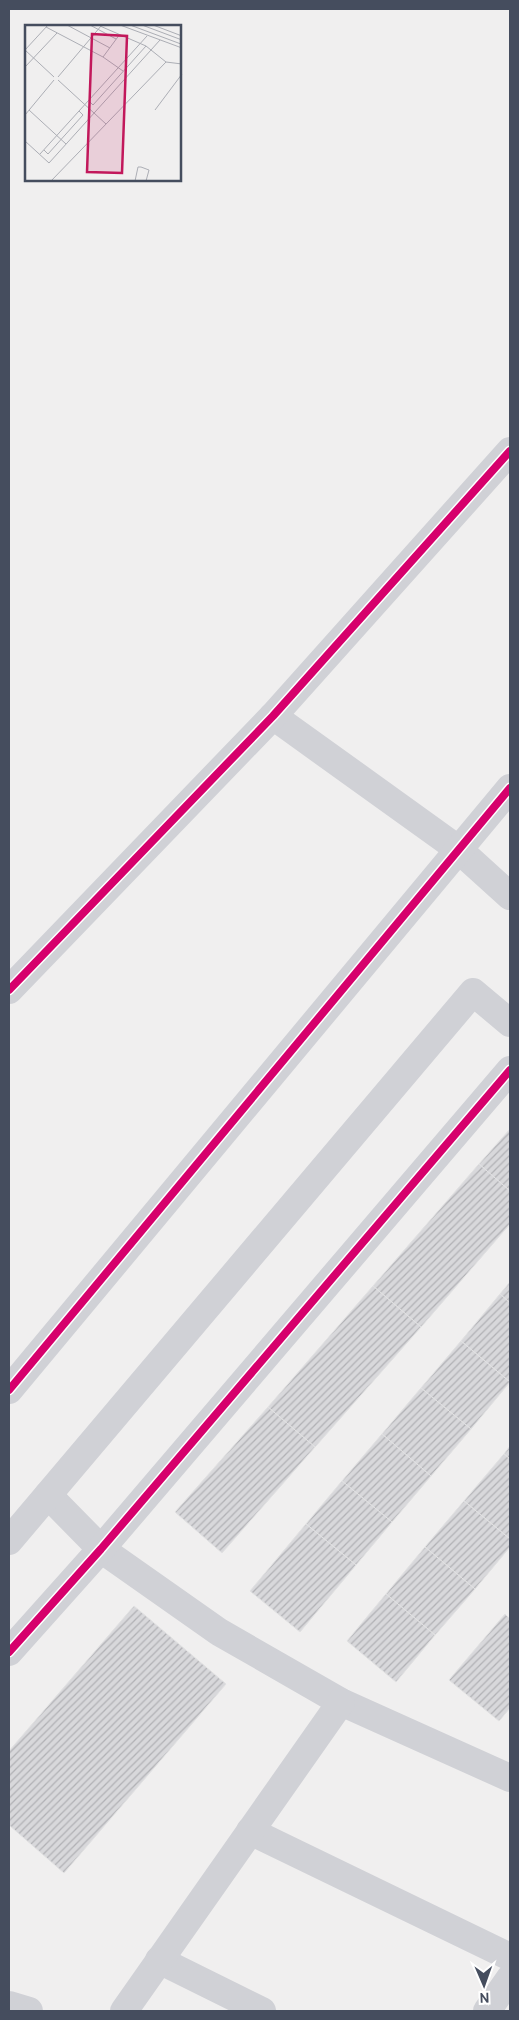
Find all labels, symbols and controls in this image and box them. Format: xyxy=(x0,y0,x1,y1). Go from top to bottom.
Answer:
inset map xyxy=(25,25,181,181)
north arrow xyxy=(459,1960,509,2010)
text: N xyxy=(479,1989,490,2007)

